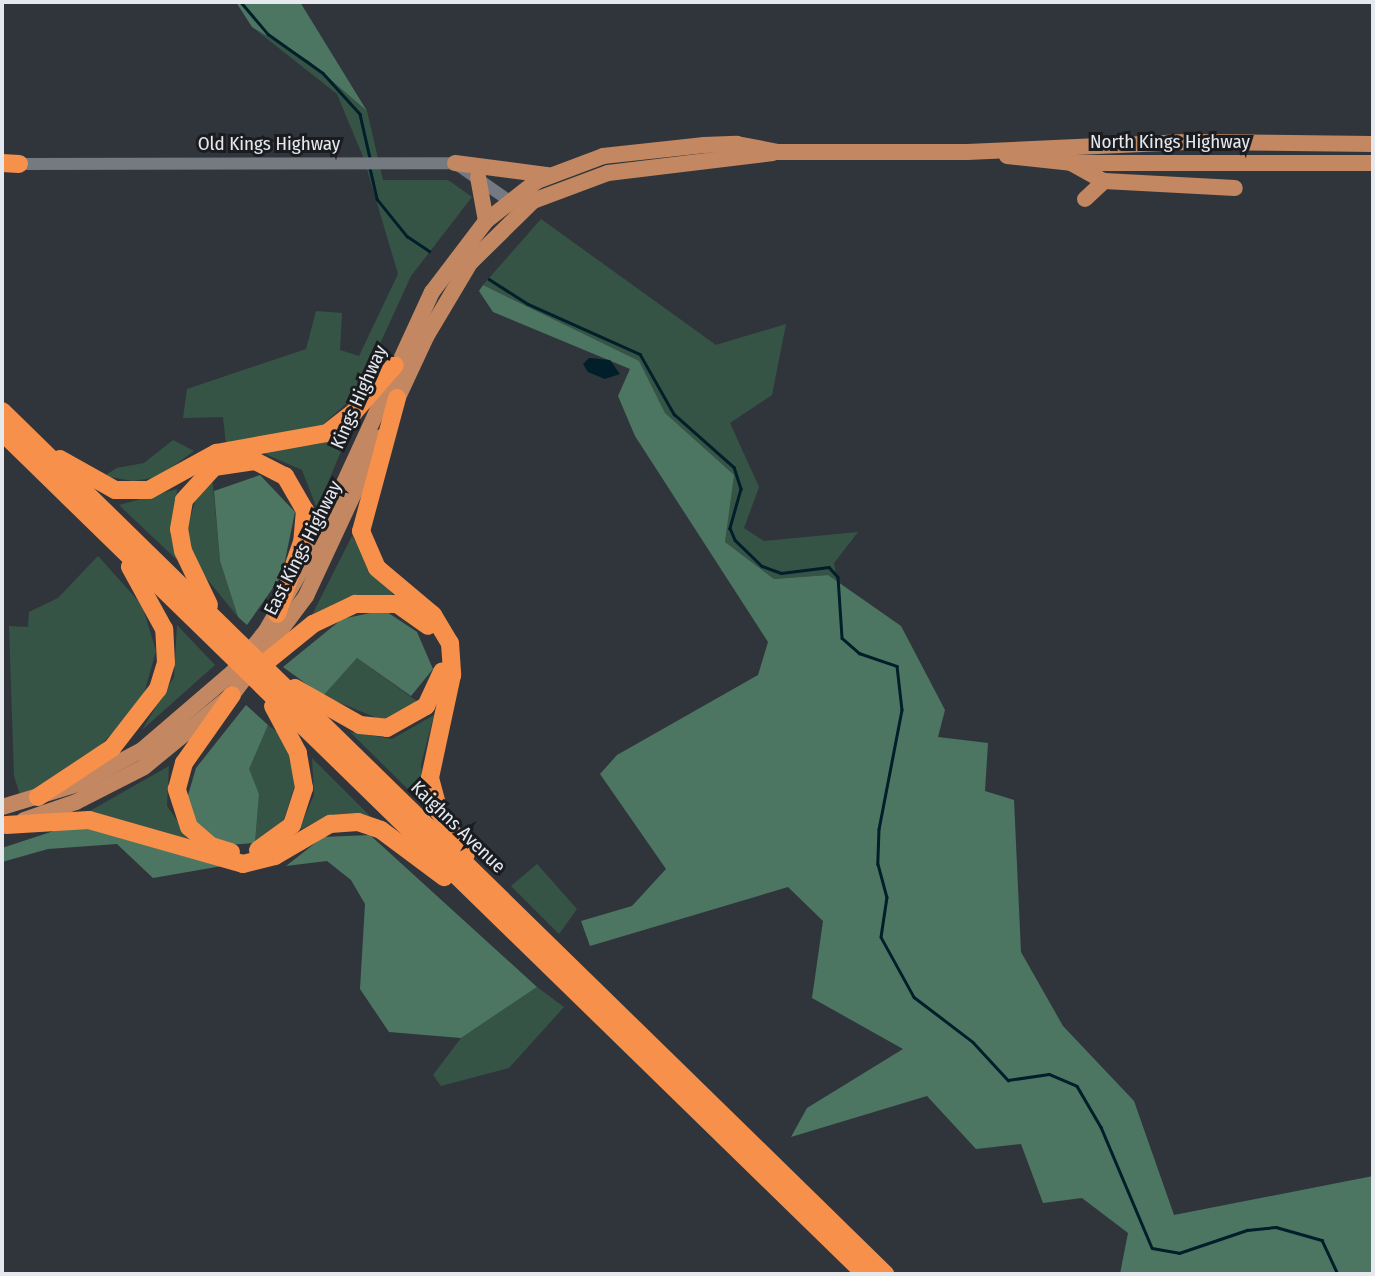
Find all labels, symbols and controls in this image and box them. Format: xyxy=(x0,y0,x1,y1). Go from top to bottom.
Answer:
street label: North Kings Highway xyxy=(1090,131,1250,153)
street label: Old Kings Highway xyxy=(198,133,340,155)
street label: Kings Highway xyxy=(326,342,392,452)
street label: East Kings Highway xyxy=(259,477,347,619)
street label: Kaighns Avenue xyxy=(406,776,510,878)

